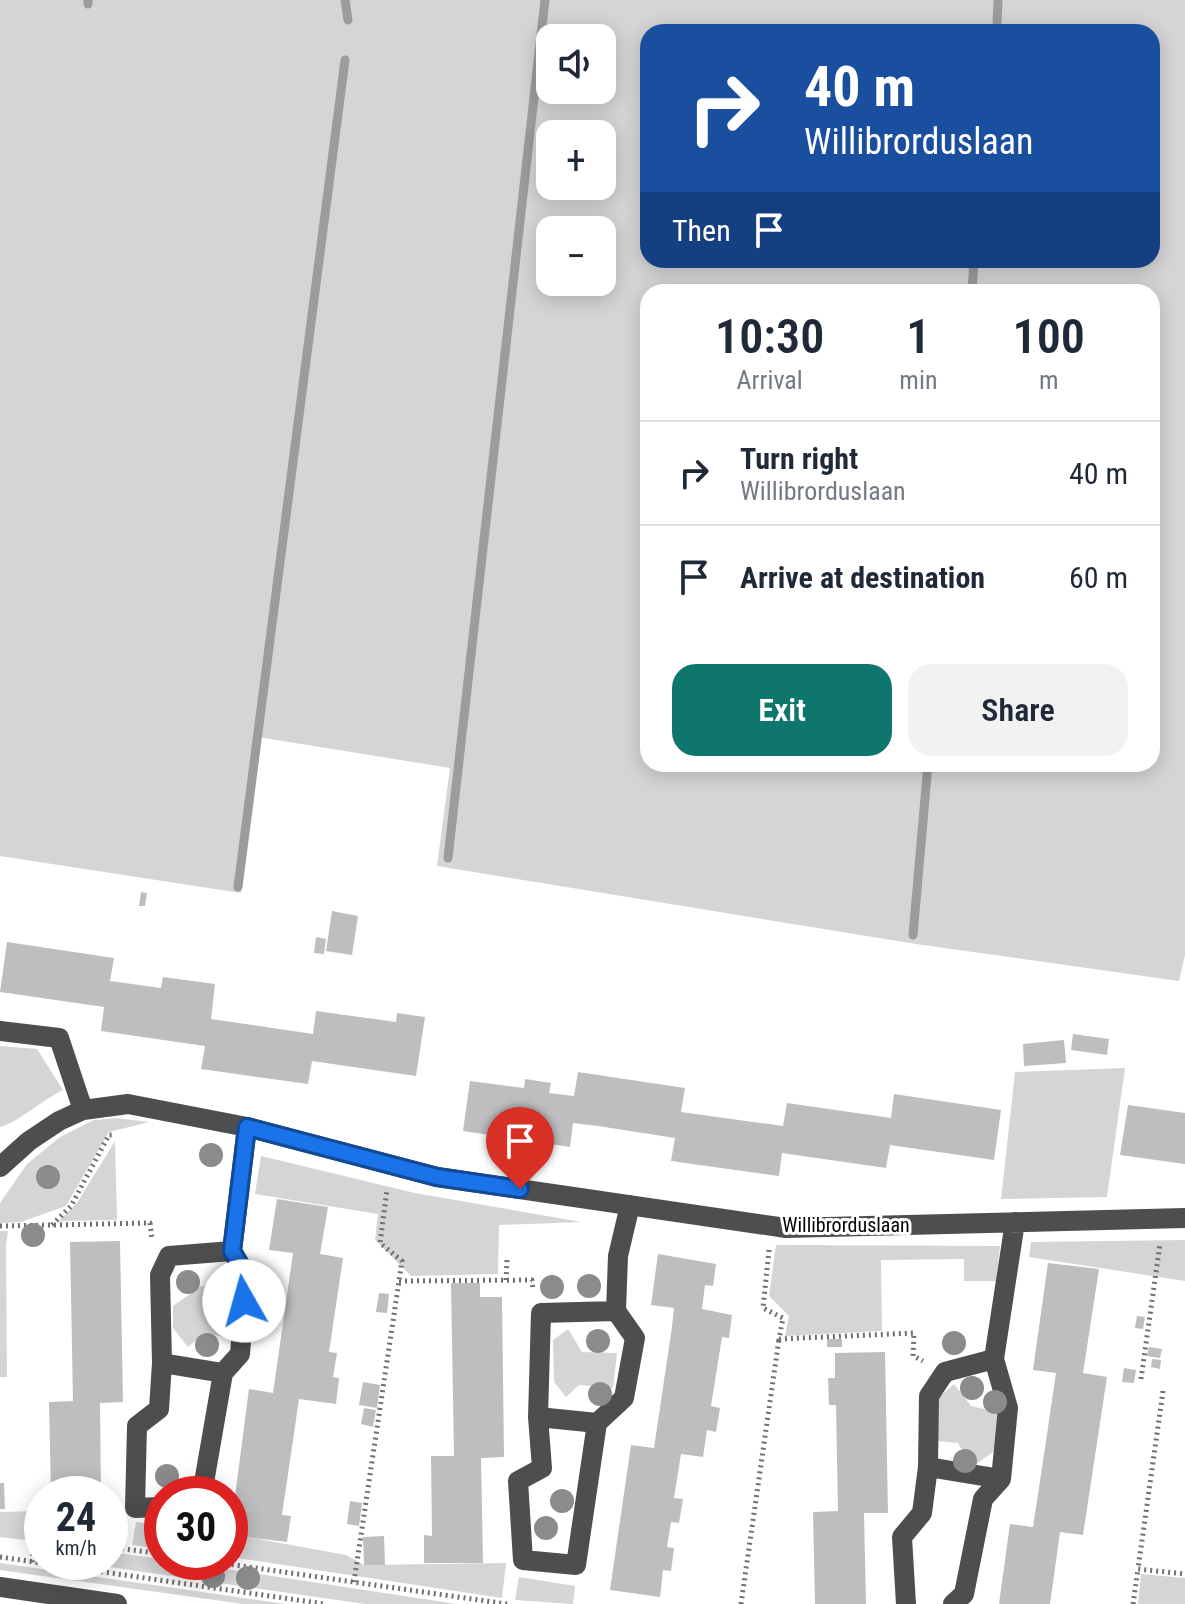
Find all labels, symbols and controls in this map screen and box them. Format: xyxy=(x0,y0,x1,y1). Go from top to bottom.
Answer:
map controls xyxy=(536,24,616,296)
button: sound xyxy=(536,24,616,104)
text: 40 m xyxy=(804,54,915,120)
icon: right xyxy=(672,56,776,160)
button: + xyxy=(536,120,616,200)
text: Willibrorduslaan xyxy=(804,121,1033,163)
icon: arrive xyxy=(747,208,791,252)
text: Then xyxy=(672,213,731,248)
button: − xyxy=(536,216,616,296)
text: 10:30 xyxy=(715,308,824,365)
text: 1 xyxy=(906,308,930,365)
text: 100 xyxy=(1013,308,1085,365)
text: Arrival xyxy=(737,365,803,395)
text: min xyxy=(899,365,937,395)
text: m xyxy=(1039,365,1059,395)
text: Turn right xyxy=(740,441,858,476)
icon: right xyxy=(672,451,716,495)
text: 40 m xyxy=(1069,456,1128,491)
text: Willibrorduslaan xyxy=(740,476,906,506)
icon: arrive xyxy=(672,555,716,599)
text: Arrive at destination xyxy=(740,560,985,595)
text: 60 m xyxy=(1069,560,1128,595)
button: Exit xyxy=(672,664,892,756)
button: Share xyxy=(908,664,1128,756)
pin xyxy=(486,1107,554,1189)
icon: arrive xyxy=(498,1119,542,1163)
street label: Willibrorduslaan xyxy=(782,1213,910,1237)
position arrow xyxy=(202,1259,286,1343)
speed limit sign: 30 xyxy=(144,1476,248,1580)
text: 24 xyxy=(56,1494,96,1541)
text: km/h xyxy=(55,1536,97,1560)

